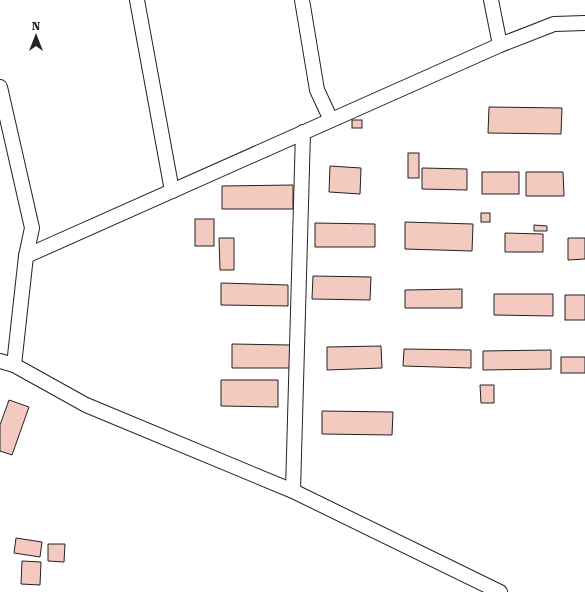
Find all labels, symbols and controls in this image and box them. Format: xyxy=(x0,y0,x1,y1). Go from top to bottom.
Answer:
north arrow xyxy=(16,16,56,56)
text: N xyxy=(32,20,41,33)

